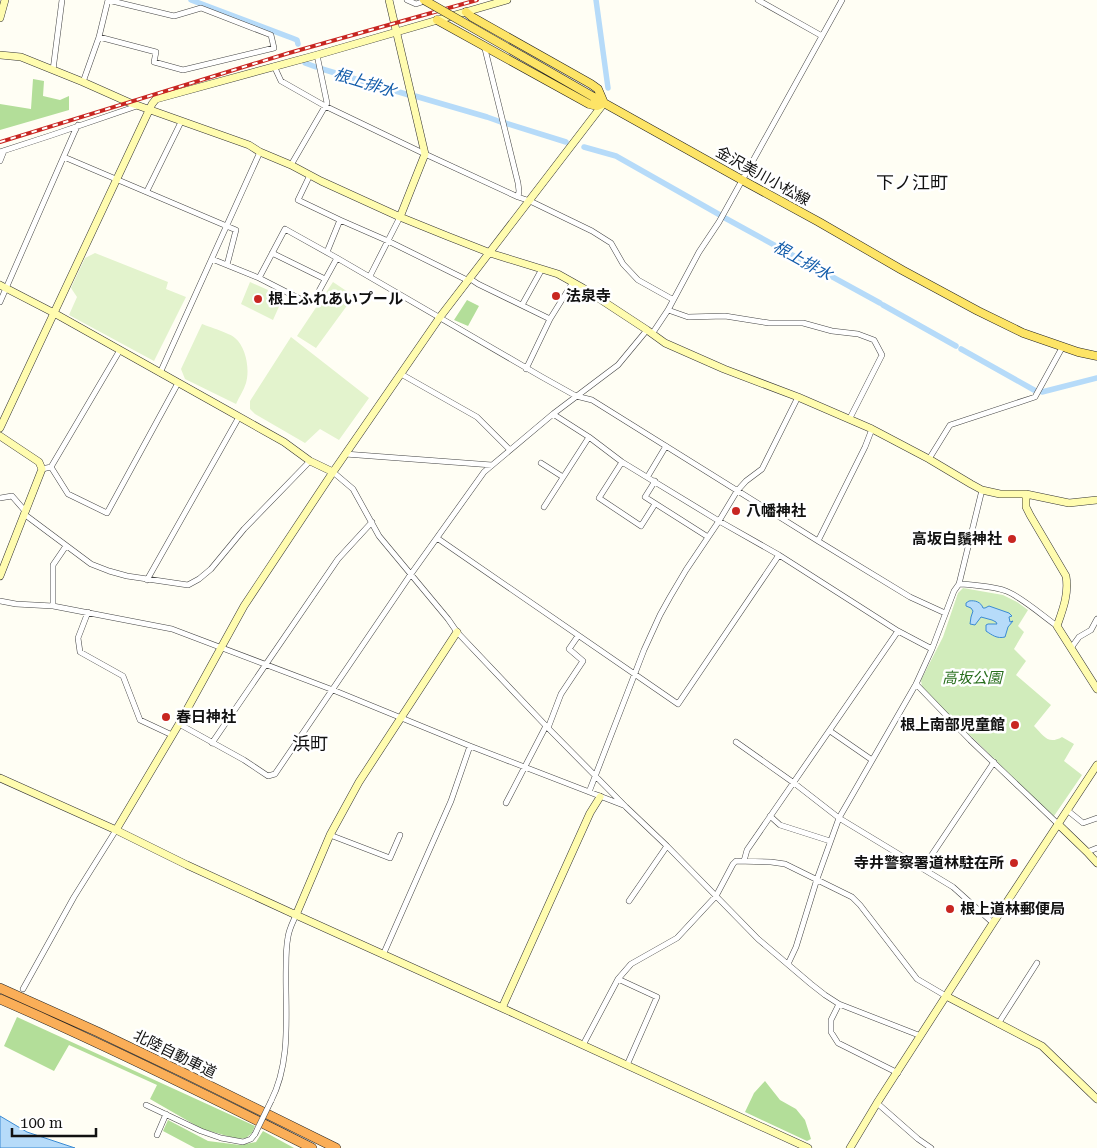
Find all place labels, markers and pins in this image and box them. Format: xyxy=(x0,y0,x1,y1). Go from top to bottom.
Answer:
place label: 法泉寺 xyxy=(566,287,611,305)
place label: 根上ふれあいプール xyxy=(268,290,403,308)
marker: 法泉寺 xyxy=(550,290,562,302)
marker: 根上ふれあいプール xyxy=(252,293,264,305)
place label: 八幡神社 xyxy=(746,502,806,520)
marker: 八幡神社 xyxy=(730,505,742,517)
place label: 高坂白鬚神社 xyxy=(912,530,1002,548)
marker: 高坂白鬚神社 xyxy=(1006,533,1018,545)
place label: 春日神社 xyxy=(176,708,236,726)
marker: 春日神社 xyxy=(160,711,172,723)
place label: 根上南部児童館 xyxy=(900,716,1005,734)
marker: 根上南部児童館 xyxy=(1009,719,1021,731)
place label: 寺井警察署道林駐在所 xyxy=(854,854,1004,872)
marker: 寺井警察署道林駐在所 xyxy=(1008,857,1020,869)
place label: 根上道林郵便局 xyxy=(960,900,1065,918)
marker: 根上道林郵便局 xyxy=(944,903,956,915)

